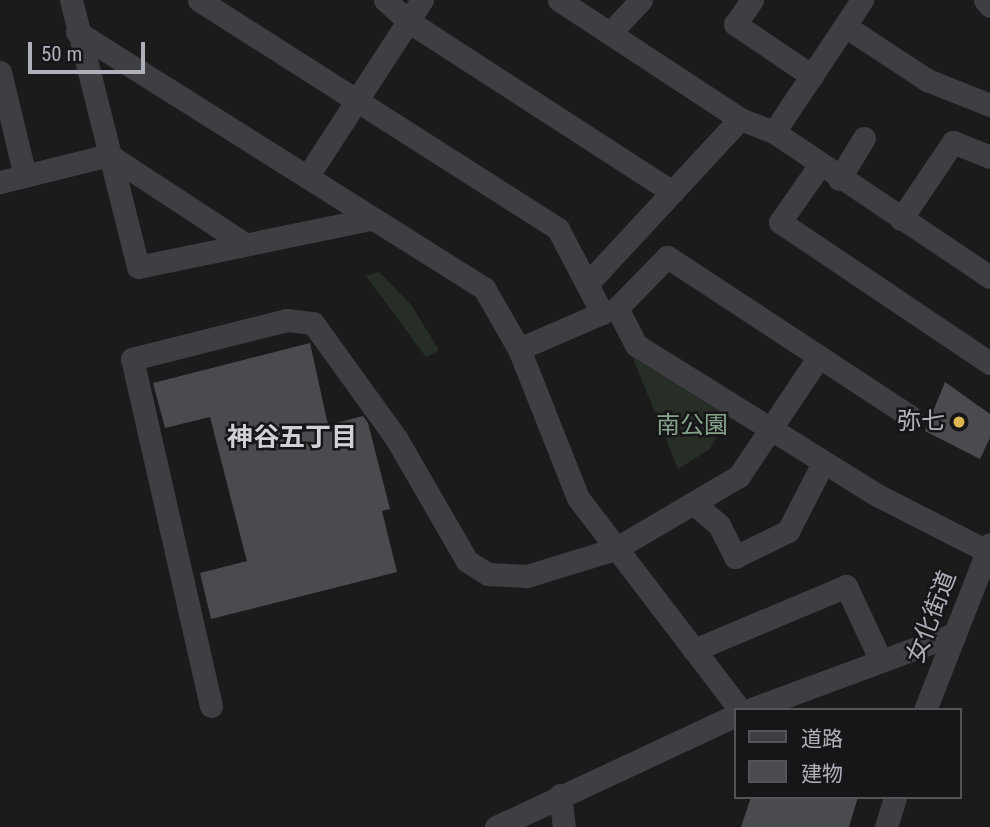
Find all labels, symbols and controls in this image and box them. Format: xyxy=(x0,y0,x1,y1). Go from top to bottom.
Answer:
scale bar xyxy=(32,28,149,72)
text: 50 m xyxy=(41,42,82,66)
place label: 弥七 xyxy=(897,408,945,436)
park label: 南公園 xyxy=(656,412,728,440)
marker: 弥七 xyxy=(951,414,967,430)
district label: 神谷五丁目 xyxy=(227,422,357,454)
street label: 女化街道 xyxy=(901,567,963,667)
legend xyxy=(734,708,962,799)
text: 道路 xyxy=(801,727,843,751)
text: 建物 xyxy=(801,762,843,786)

